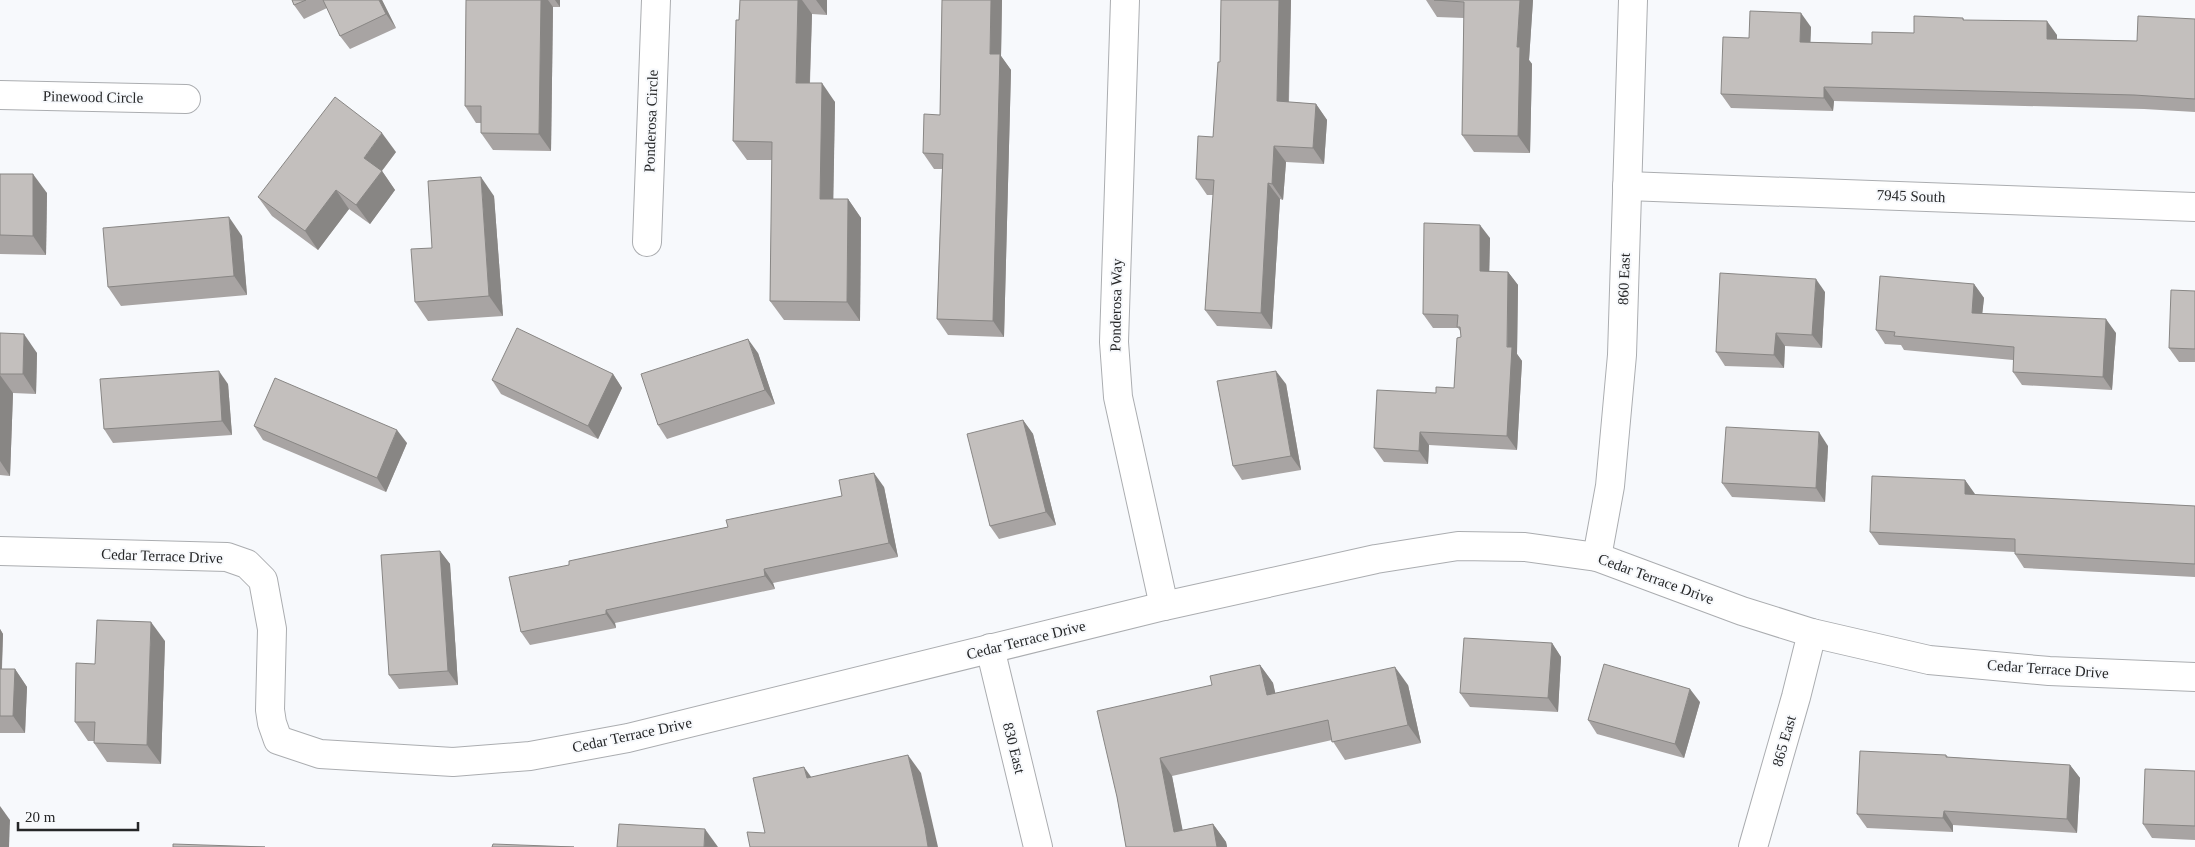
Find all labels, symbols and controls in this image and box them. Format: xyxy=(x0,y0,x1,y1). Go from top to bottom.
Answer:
street label: Ponderosa Circle xyxy=(641,69,661,173)
street label: Pinewood Circle xyxy=(43,88,144,106)
street label: 7945 South xyxy=(1876,187,1946,205)
street label: 860 East xyxy=(1615,252,1633,305)
street label: Ponderosa Way xyxy=(1107,258,1125,352)
street label: Cedar Terrace Drive xyxy=(101,546,224,566)
street label: Cedar Terrace Drive xyxy=(1596,551,1716,607)
street label: Cedar Terrace Drive xyxy=(965,617,1087,663)
street label: Cedar Terrace Drive xyxy=(1987,657,2110,681)
street label: 865 East xyxy=(1769,713,1799,768)
street label: Cedar Terrace Drive xyxy=(571,714,694,756)
street label: 830 East xyxy=(1000,721,1028,776)
scale bar xyxy=(18,800,138,832)
text: 20 m xyxy=(25,809,56,825)

